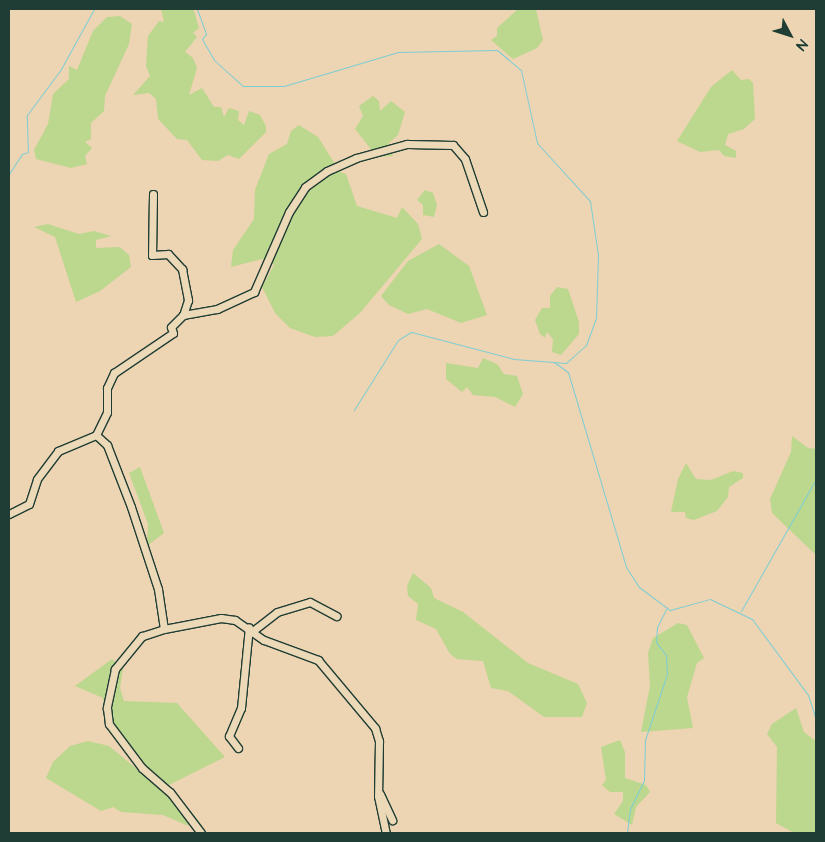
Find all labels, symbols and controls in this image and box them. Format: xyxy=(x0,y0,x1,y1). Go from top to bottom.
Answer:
north arrow xyxy=(765,10,815,60)
text: N xyxy=(791,35,812,54)

